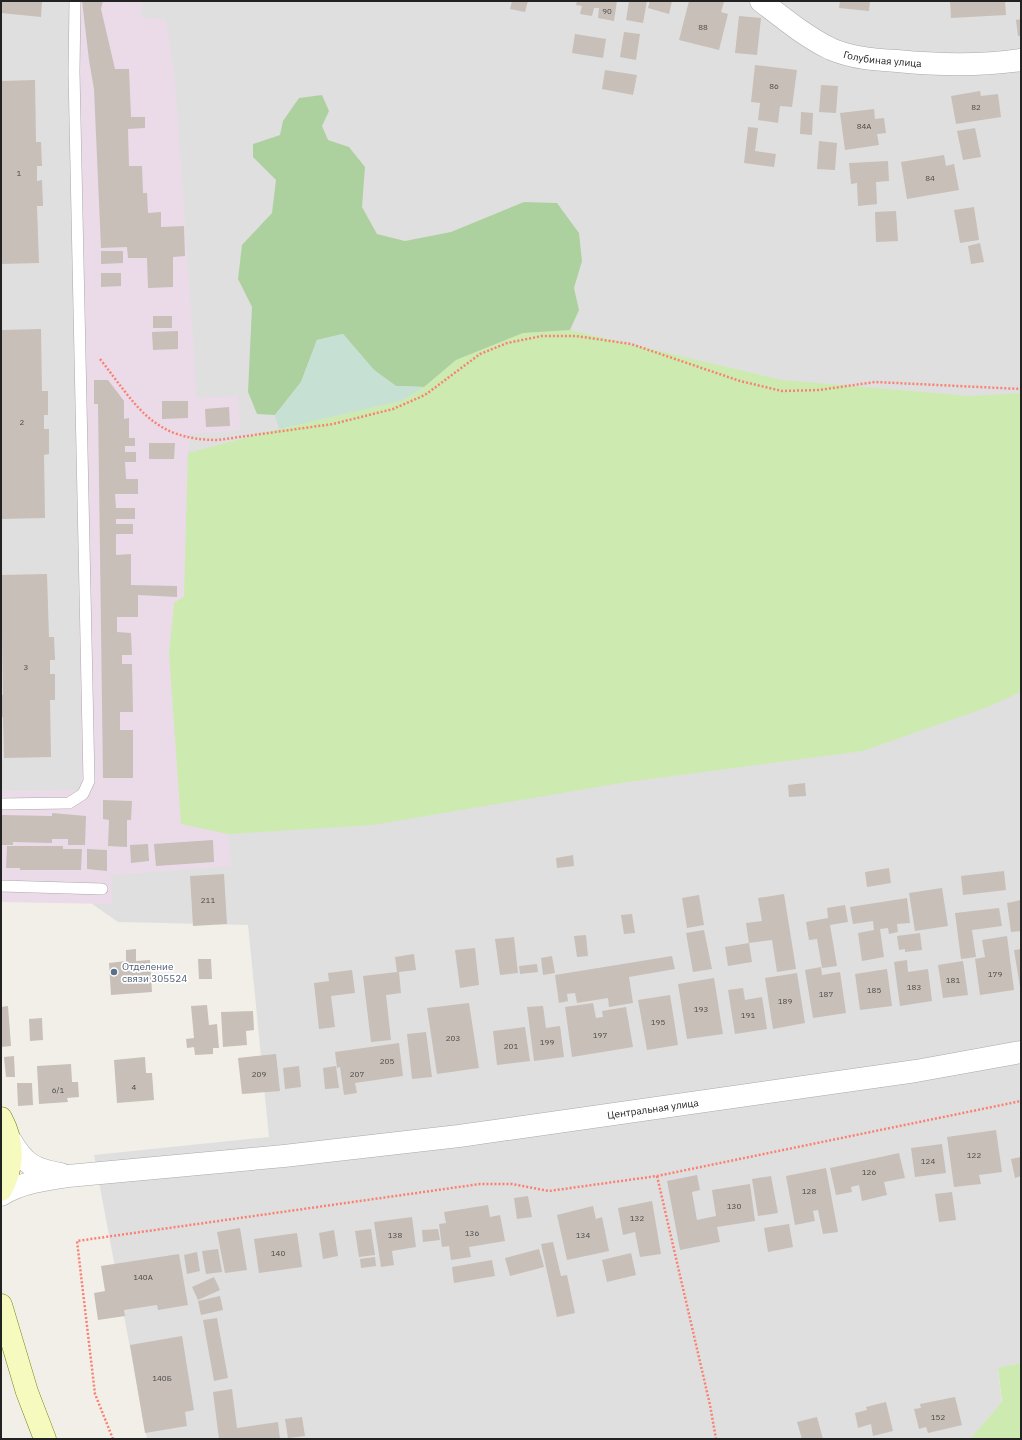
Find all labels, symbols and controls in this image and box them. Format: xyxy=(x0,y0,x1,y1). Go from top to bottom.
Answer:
house number: 90 xyxy=(602,6,612,16)
house number: 88 xyxy=(698,22,708,32)
street label: Голубиная улица xyxy=(842,47,923,70)
house number: 86 xyxy=(769,81,779,91)
house number: 82 xyxy=(971,102,981,112)
house number: 84А xyxy=(857,121,871,131)
house number: 1 xyxy=(17,168,22,178)
house number: 84 xyxy=(925,173,935,183)
house number: 2 xyxy=(20,417,25,427)
house number: 3 xyxy=(24,662,29,672)
house number: 211 xyxy=(201,895,215,905)
place label: Отделение связи 305524 xyxy=(122,960,187,985)
marker: Отделение связи 305524 xyxy=(109,967,119,977)
house number: 179 xyxy=(988,969,1002,979)
house number: 181 xyxy=(946,975,960,985)
house number: 183 xyxy=(907,982,921,992)
house number: 185 xyxy=(867,985,881,995)
house number: 187 xyxy=(819,989,833,999)
house number: 189 xyxy=(778,996,792,1006)
house number: 193 xyxy=(694,1004,708,1014)
house number: 191 xyxy=(741,1010,755,1020)
house number: 195 xyxy=(651,1017,665,1027)
house number: 197 xyxy=(593,1030,607,1040)
house number: 203 xyxy=(446,1033,460,1043)
house number: 199 xyxy=(540,1037,554,1047)
house number: 201 xyxy=(504,1041,518,1051)
house number: 205 xyxy=(380,1056,394,1066)
house number: 209 xyxy=(252,1069,266,1079)
house number: 207 xyxy=(350,1069,364,1079)
house number: 4 xyxy=(132,1082,137,1092)
house number: 6/1 xyxy=(52,1085,65,1095)
street label: Центральная улица xyxy=(606,1095,700,1121)
house number: 122 xyxy=(967,1150,981,1160)
house number: 124 xyxy=(921,1156,935,1166)
house number: 126 xyxy=(862,1167,876,1177)
house number: 128 xyxy=(802,1186,816,1196)
house number: 130 xyxy=(727,1201,741,1211)
house number: 132 xyxy=(630,1213,644,1223)
house number: 136 xyxy=(465,1228,479,1238)
house number: 138 xyxy=(388,1230,402,1240)
house number: 134 xyxy=(576,1230,590,1240)
house number: 140 xyxy=(271,1248,285,1258)
house number: 140А xyxy=(133,1272,153,1282)
house number: 140Б xyxy=(152,1373,172,1383)
house number: 152 xyxy=(931,1412,945,1422)

